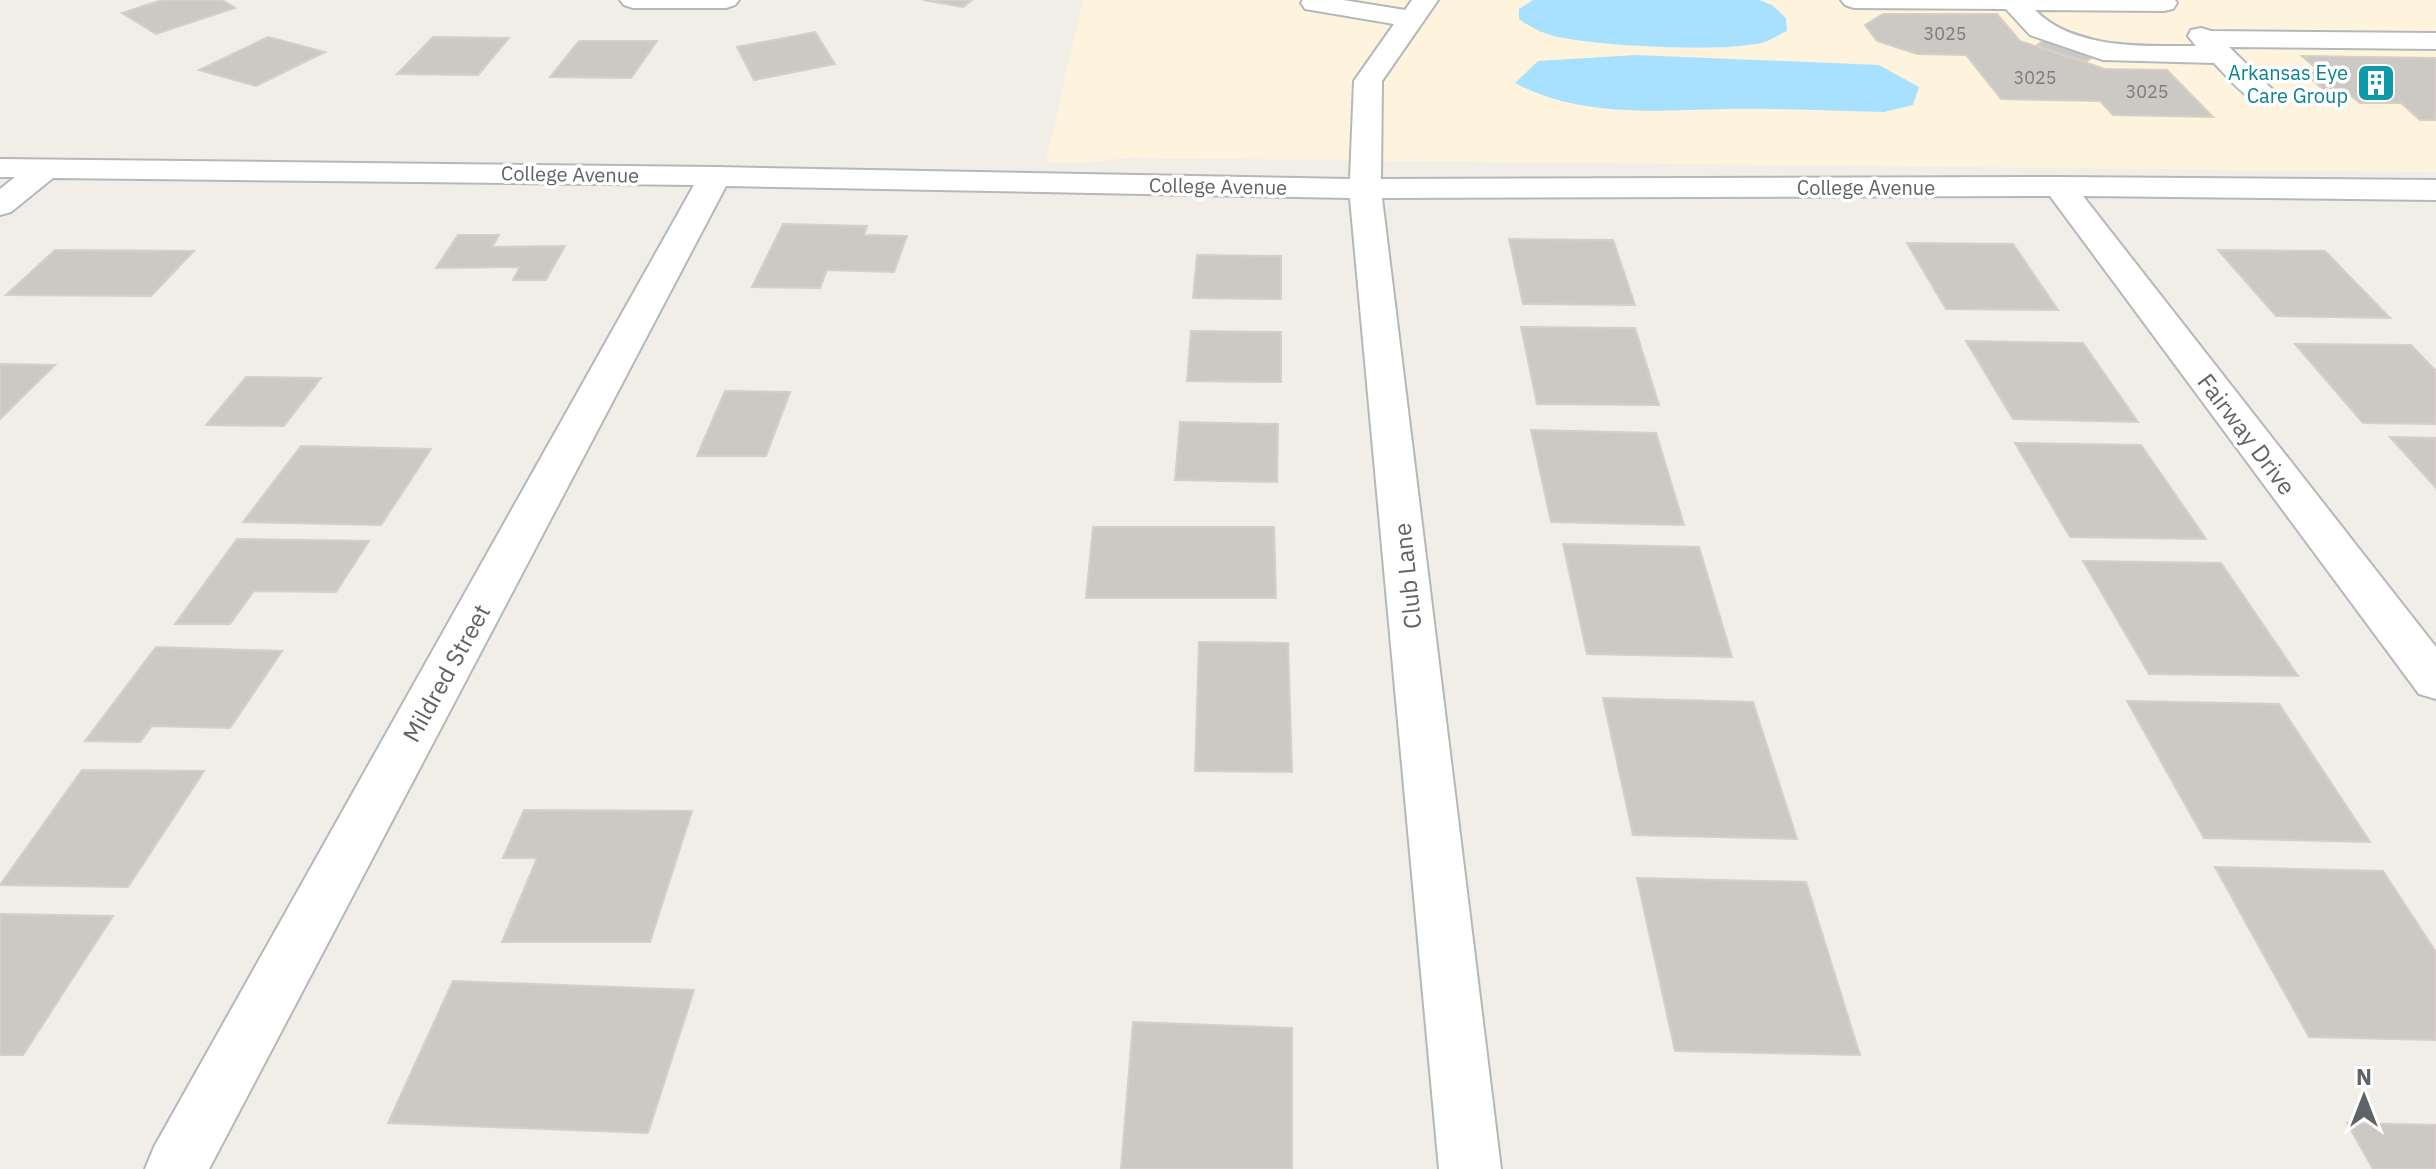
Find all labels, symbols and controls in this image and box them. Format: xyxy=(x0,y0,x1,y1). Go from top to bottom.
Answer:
house number: 3025 xyxy=(1923,22,1967,45)
place label: Arkansas Eye Care Group xyxy=(2228,59,2348,109)
building icon: Arkansas Eye Care Group xyxy=(2355,62,2397,104)
house number: 3025 xyxy=(2013,66,2057,89)
house number: 3025 xyxy=(2125,80,2169,103)
street label: College Avenue xyxy=(501,159,639,189)
street label: College Avenue xyxy=(1149,171,1287,201)
street label: College Avenue xyxy=(1797,174,1935,201)
street label: Fairway Drive xyxy=(2191,367,2303,501)
street label: Club Lane xyxy=(1386,521,1428,631)
street label: Mildred Street xyxy=(395,598,497,748)
north arrow xyxy=(2324,1057,2404,1137)
text: N xyxy=(2356,1062,2372,1091)

